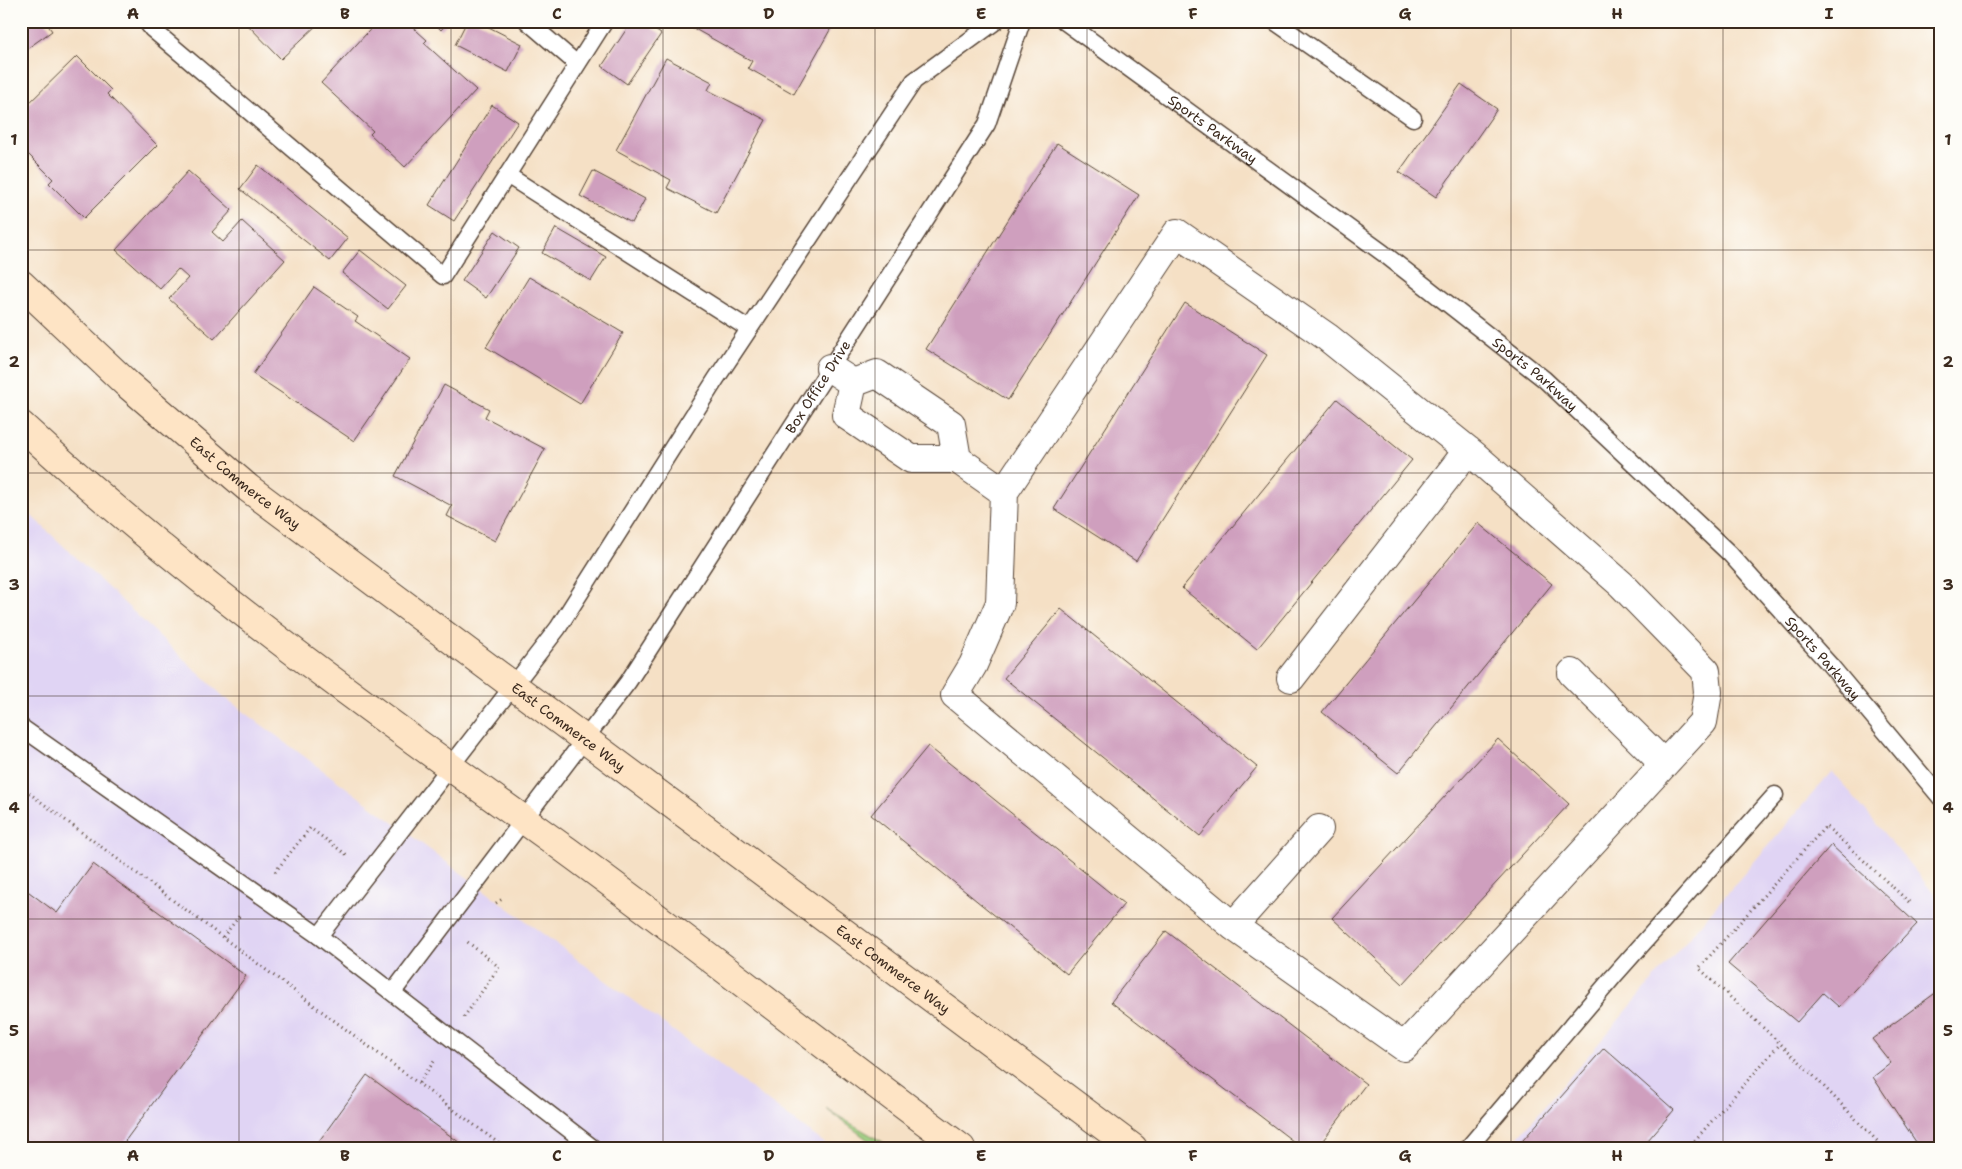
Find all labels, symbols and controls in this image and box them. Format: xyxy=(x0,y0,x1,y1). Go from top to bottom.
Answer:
text: A xyxy=(127,3,139,24)
text: B xyxy=(340,3,350,24)
text: C xyxy=(552,3,562,24)
text: D xyxy=(763,3,775,24)
text: E xyxy=(976,3,986,24)
text: F xyxy=(1188,3,1198,24)
text: G xyxy=(1399,3,1412,24)
text: H xyxy=(1611,3,1623,24)
text: I xyxy=(1825,3,1834,24)
street label: Sports Parkway xyxy=(1165,91,1261,168)
text: 1 xyxy=(10,129,18,150)
text: 1 xyxy=(1944,129,1952,150)
street label: Sports Parkway xyxy=(1489,333,1582,415)
street label: Box Office Drive xyxy=(781,337,855,437)
text: 2 xyxy=(8,351,20,372)
text: 2 xyxy=(1942,351,1954,372)
street label: East Commerce Way xyxy=(186,433,304,533)
text: 3 xyxy=(8,574,20,595)
text: 3 xyxy=(1942,574,1954,595)
street label: Sports Parkway xyxy=(1781,612,1865,704)
street label: East Commerce Way xyxy=(508,679,629,775)
text: 4 xyxy=(8,797,20,818)
text: 4 xyxy=(1942,797,1954,818)
street label: East Commerce Way xyxy=(832,921,954,1018)
text: 5 xyxy=(9,1020,19,1041)
text: 5 xyxy=(1943,1020,1953,1041)
text: A xyxy=(127,1145,139,1166)
text: B xyxy=(340,1145,350,1166)
text: C xyxy=(552,1145,562,1166)
text: D xyxy=(763,1145,775,1166)
text: E xyxy=(976,1145,986,1166)
text: F xyxy=(1188,1145,1198,1166)
text: G xyxy=(1399,1145,1412,1166)
text: H xyxy=(1611,1145,1623,1166)
text: I xyxy=(1825,1145,1834,1166)

